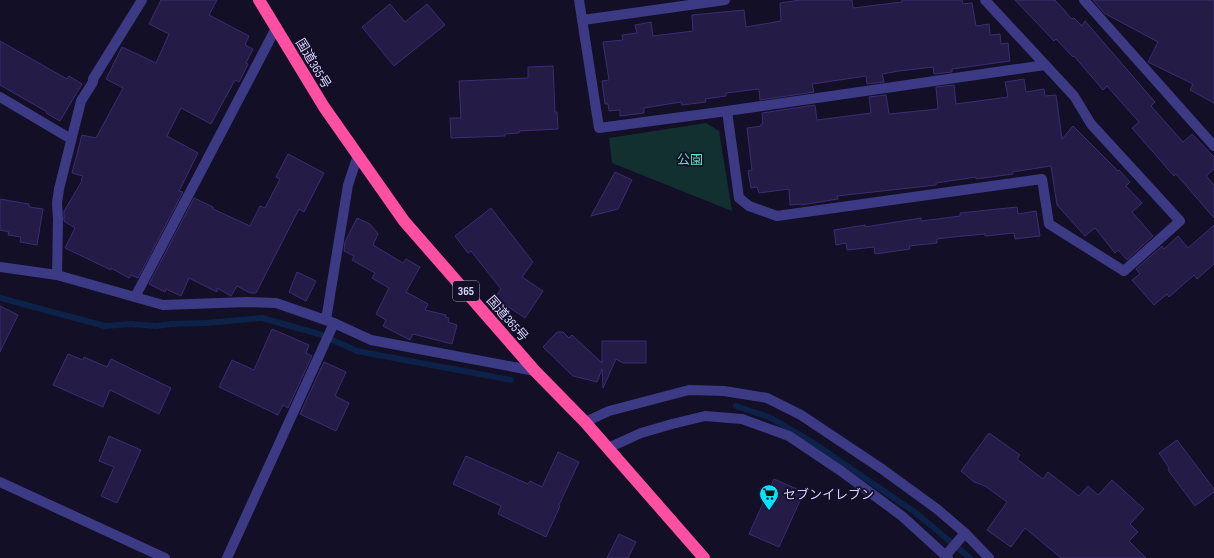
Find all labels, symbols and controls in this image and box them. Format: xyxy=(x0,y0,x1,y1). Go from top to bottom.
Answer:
street label: 国道365号 xyxy=(292,36,334,91)
park label: 公園 xyxy=(677,152,703,168)
road number: 365 xyxy=(453,281,479,301)
street label: 国道365号 xyxy=(483,293,531,345)
supermarket icon: セブンイレブン xyxy=(758,483,780,511)
place label: セブンイレブン xyxy=(783,487,874,503)

